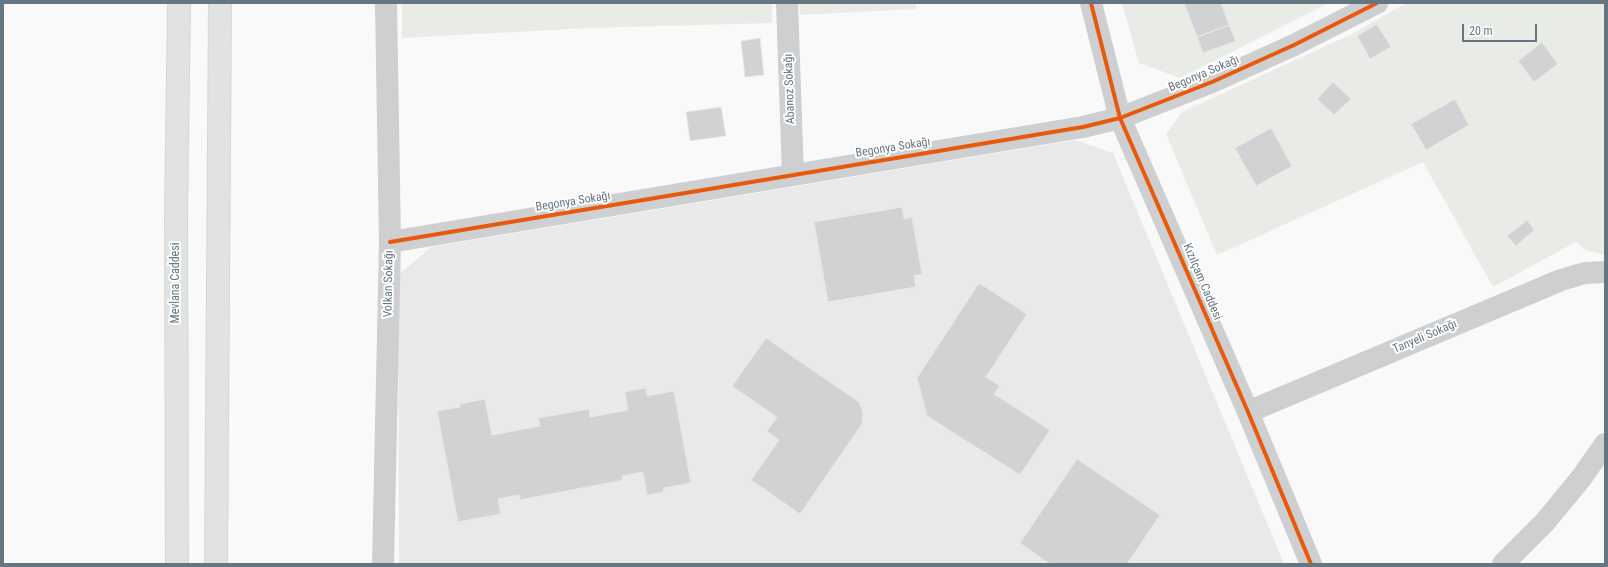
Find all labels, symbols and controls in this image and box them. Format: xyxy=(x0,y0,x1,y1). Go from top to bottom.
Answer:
scale bar xyxy=(1464,16,1539,42)
text: 20 m xyxy=(1469,24,1493,38)
street label: Begonya Sokağı xyxy=(1166,53,1242,95)
street label: Abanoz Sokağı xyxy=(782,54,798,124)
street label: Begonya Sokağı xyxy=(855,135,931,161)
street label: Begonya Sokağı xyxy=(535,189,611,215)
street label: Kızılçam Caddesi xyxy=(1179,242,1225,322)
street label: Mevlana Caddesi xyxy=(169,243,183,323)
street label: Volkan Sokağı xyxy=(381,250,397,318)
street label: Tanyeli Sokağı xyxy=(1391,317,1459,357)

